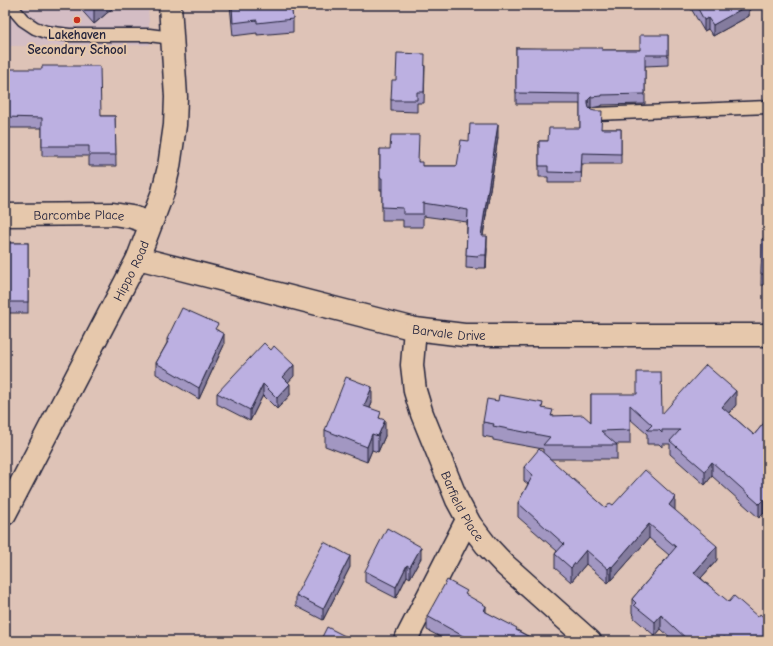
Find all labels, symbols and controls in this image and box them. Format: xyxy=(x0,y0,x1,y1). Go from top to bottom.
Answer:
marker: Lakehaven Secondary School xyxy=(72,15,82,25)
place label: Lakehaven Secondary School xyxy=(27,27,127,57)
street label: Barcombe Place xyxy=(33,206,126,223)
street label: Hippo Road xyxy=(110,238,151,303)
street label: Barvale Drive xyxy=(411,321,486,343)
street label: Barfield Place xyxy=(439,469,488,544)

